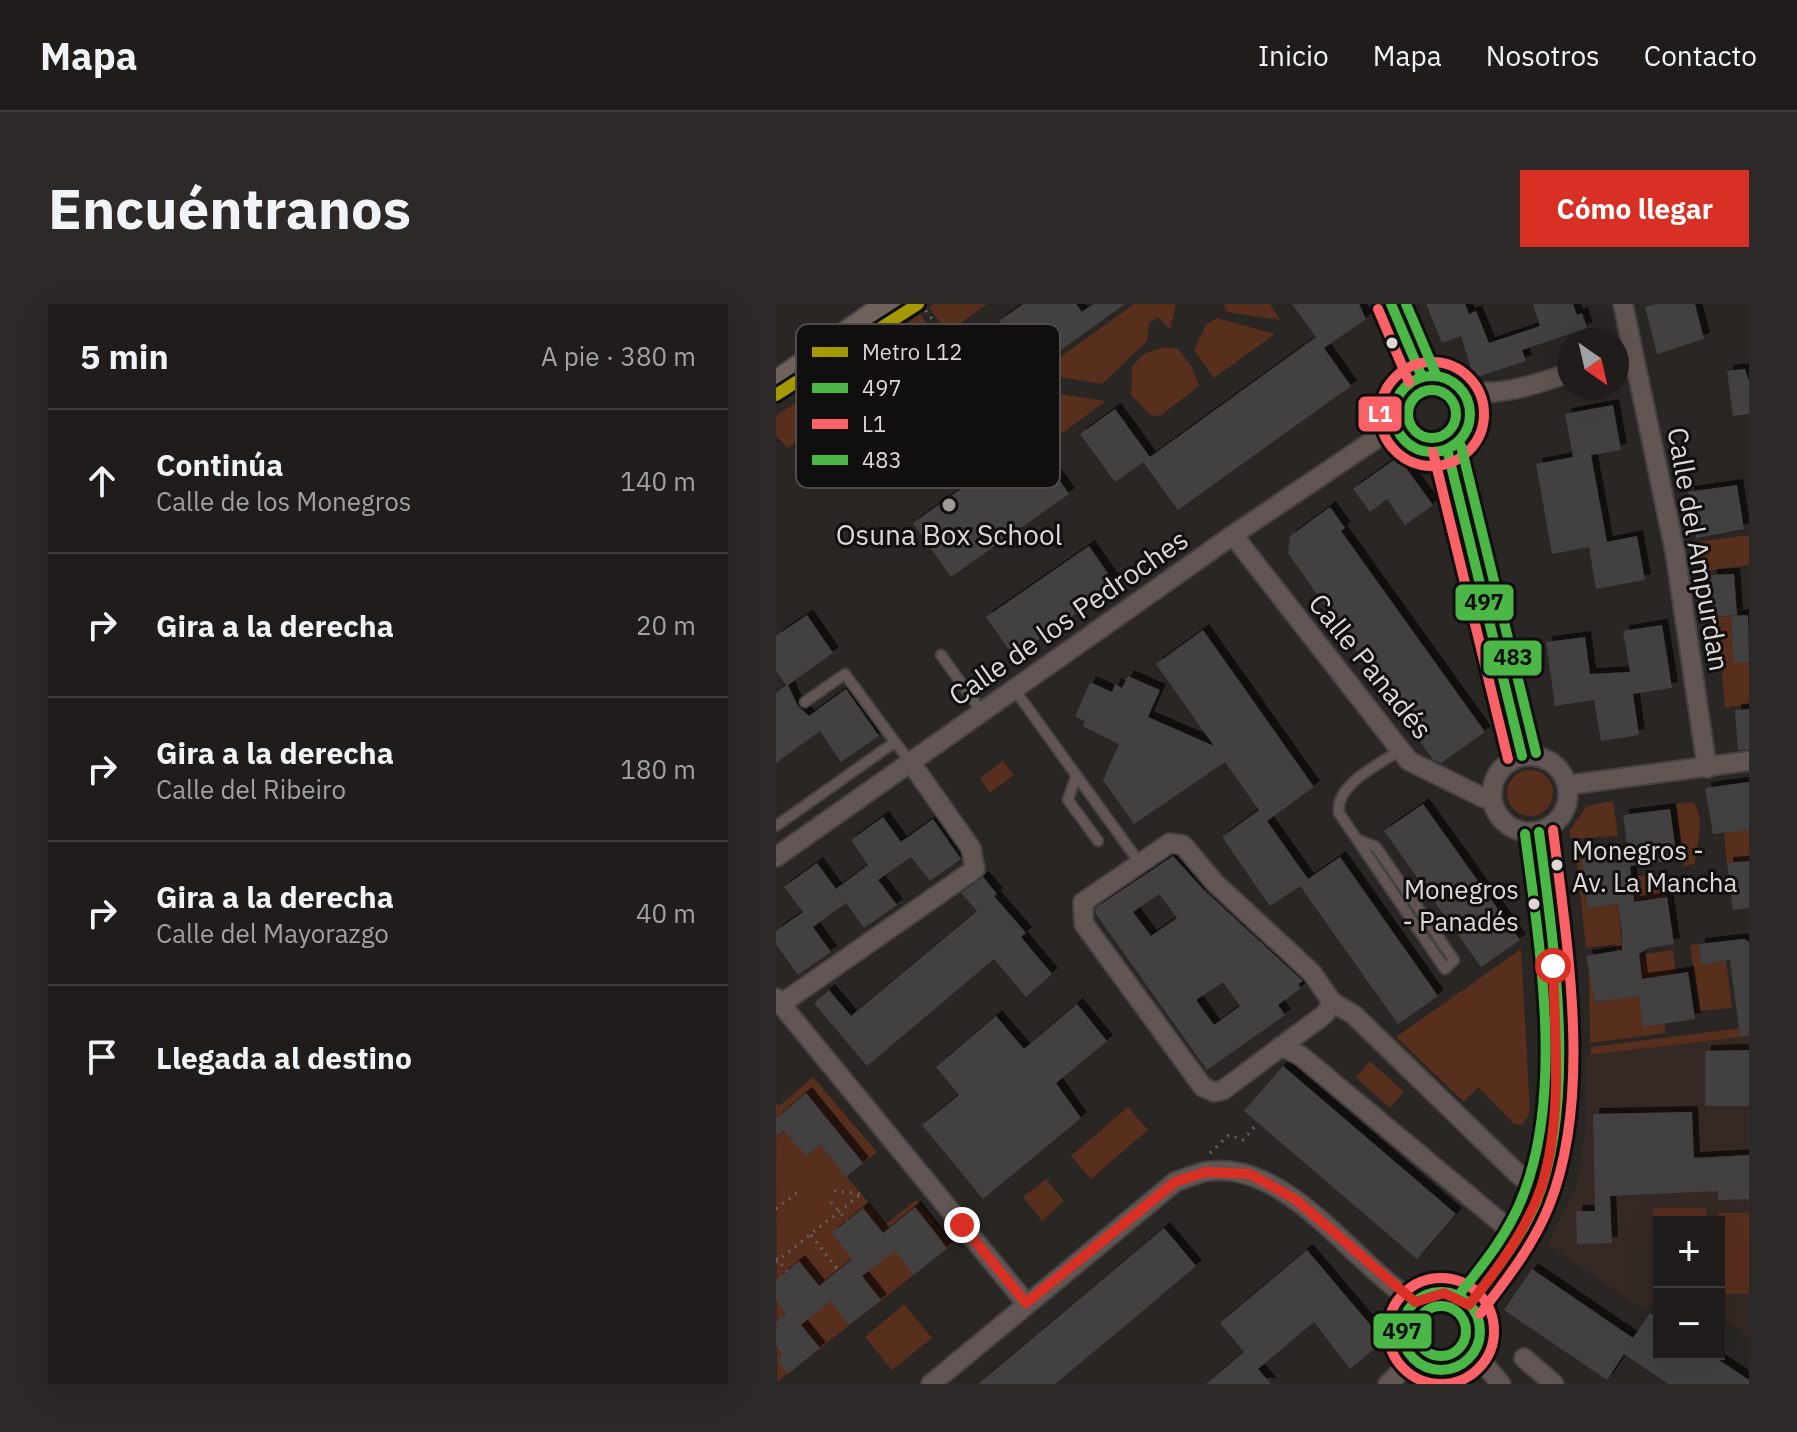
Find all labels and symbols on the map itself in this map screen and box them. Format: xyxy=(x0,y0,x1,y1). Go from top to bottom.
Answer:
legend xyxy=(796,324,1060,488)
north arrow xyxy=(1557,328,1629,400)
unlabelled marker xyxy=(1384,335,1400,351)
text: Metro L12 xyxy=(862,337,963,366)
text: 497 xyxy=(862,373,902,402)
line badge: L1 xyxy=(1357,395,1403,433)
text: L1 xyxy=(1368,399,1392,428)
text: L1 xyxy=(862,409,886,438)
street label: Calle del Ampurdan xyxy=(1659,424,1739,674)
text: 483 xyxy=(862,445,902,474)
marker: Osuna Box School xyxy=(940,496,958,514)
place label: Osuna Box School xyxy=(836,516,1062,553)
street label: Calle de los Pedroches xyxy=(941,520,1195,714)
line badge: 497 xyxy=(1454,583,1515,622)
street label: Calle Panadés xyxy=(1301,586,1441,746)
text: 497 xyxy=(1464,587,1504,616)
line badge: 483 xyxy=(1482,639,1543,677)
text: 483 xyxy=(1493,642,1533,671)
place label: Monegros - Av. La Mancha xyxy=(1572,833,1738,899)
marker: Monegros - Av. La Mancha xyxy=(1549,857,1565,873)
place label: Monegros - Panadés xyxy=(1402,872,1519,938)
marker: Monegros - Panadés xyxy=(1526,896,1542,912)
route start xyxy=(1535,948,1571,984)
route end xyxy=(944,1207,980,1243)
line badge: 497 xyxy=(1372,1312,1433,1350)
text: 497 xyxy=(1382,1316,1422,1345)

